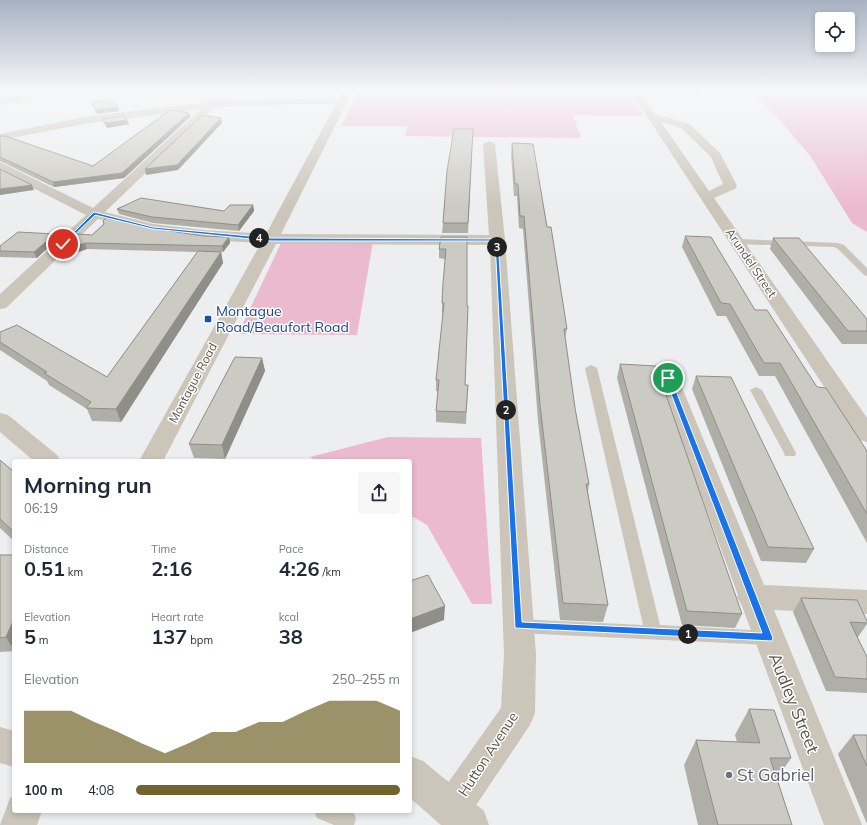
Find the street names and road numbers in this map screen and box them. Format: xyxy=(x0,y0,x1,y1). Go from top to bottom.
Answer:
street label: Arundel Street xyxy=(723,225,780,300)
street label: Montague Road xyxy=(165,340,220,426)
street label: Audley Street xyxy=(764,650,824,756)
street label: Hutton Avenue xyxy=(454,708,522,800)

